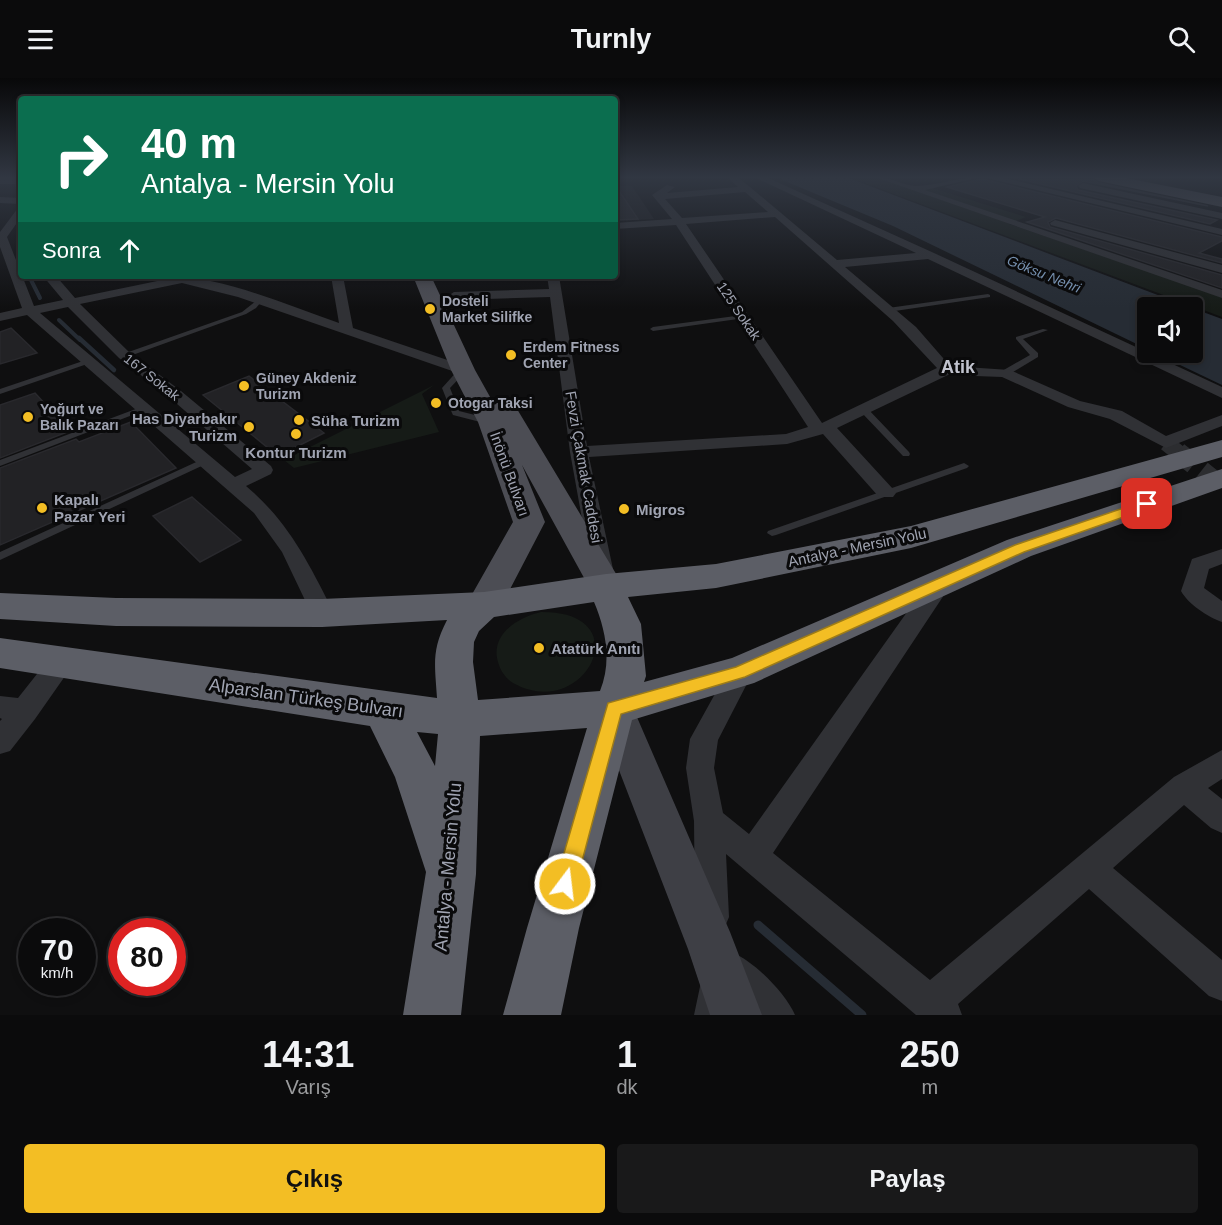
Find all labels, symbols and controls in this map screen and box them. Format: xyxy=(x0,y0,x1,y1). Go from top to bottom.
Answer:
icon: menu xyxy=(24,23,57,56)
icon: search xyxy=(1165,23,1198,56)
text: Turnly xyxy=(571,24,651,54)
icon: right xyxy=(42,120,120,198)
text: 40 m xyxy=(141,120,237,167)
text: Antalya - Mersin Yolu xyxy=(141,169,395,199)
icon: ahead xyxy=(113,234,146,267)
text: Sonra xyxy=(42,238,101,263)
water label: Göksu Nehri xyxy=(1005,252,1084,296)
street label: 125 Sokak xyxy=(714,279,765,344)
place label: Dosteli Market Silifke xyxy=(442,293,532,325)
map controls xyxy=(1137,297,1203,363)
button: sound xyxy=(1137,297,1203,363)
marker: Dosteli Market Silifke xyxy=(423,302,437,316)
place label: Erdem Fitness Center xyxy=(523,339,620,371)
marker: Erdem Fitness Center xyxy=(504,348,518,362)
street label: 167 Sokak xyxy=(121,350,184,404)
district label: Atik xyxy=(941,357,976,377)
place label: Güney Akdeniz Turizm xyxy=(256,370,357,402)
marker: Güney Akdeniz Turizm xyxy=(237,379,251,393)
street label: Fevzi Çakmak Caddesi xyxy=(562,390,606,544)
place label: Otogar Taksi xyxy=(448,395,533,411)
marker: Otogar Taksi xyxy=(429,396,443,410)
place label: Yoğurt ve Balık Pazarı xyxy=(40,401,119,433)
marker: Yoğurt ve Balık Pazarı xyxy=(21,410,35,424)
place label: Has Diyarbakır Turizm xyxy=(132,410,237,444)
place label: Süha Turizm xyxy=(311,412,400,429)
marker: Süha Turizm xyxy=(292,413,306,427)
marker: Has Diyarbakır Turizm xyxy=(242,420,256,434)
marker: Kontur Turizm xyxy=(289,427,303,441)
street label: İnönü Bulvarı xyxy=(487,430,533,518)
place label: Kontur Turizm xyxy=(245,444,347,461)
pin xyxy=(1121,478,1172,529)
icon: arrive xyxy=(1130,487,1163,520)
place label: Kapalı Pazar Yeri xyxy=(54,491,125,525)
marker: Kapalı Pazar Yeri xyxy=(35,501,49,515)
place label: Migros xyxy=(636,501,685,518)
marker: Migros xyxy=(617,502,631,516)
street label: Antalya - Mersin Yolu xyxy=(786,524,928,570)
place label: Atatürk Anıtı xyxy=(551,640,640,657)
marker: Atatürk Anıtı xyxy=(532,641,546,655)
street label: Alparslan Türkeş Bulvarı xyxy=(208,674,404,722)
street label: Antalya - Mersin Yolu xyxy=(431,782,465,952)
position arrow xyxy=(533,852,597,916)
speed limit sign: 80 xyxy=(108,918,186,996)
text: 70 xyxy=(40,933,74,966)
text: km/h xyxy=(41,964,73,981)
text: 14:31 xyxy=(262,1034,354,1075)
text: 1 xyxy=(617,1034,637,1075)
text: 250 xyxy=(900,1034,960,1075)
text: Varış xyxy=(286,1076,331,1098)
text: dk xyxy=(616,1076,638,1098)
text: m xyxy=(921,1076,938,1098)
button: Çıkış xyxy=(24,1144,605,1213)
button: Paylaş xyxy=(617,1144,1198,1213)

